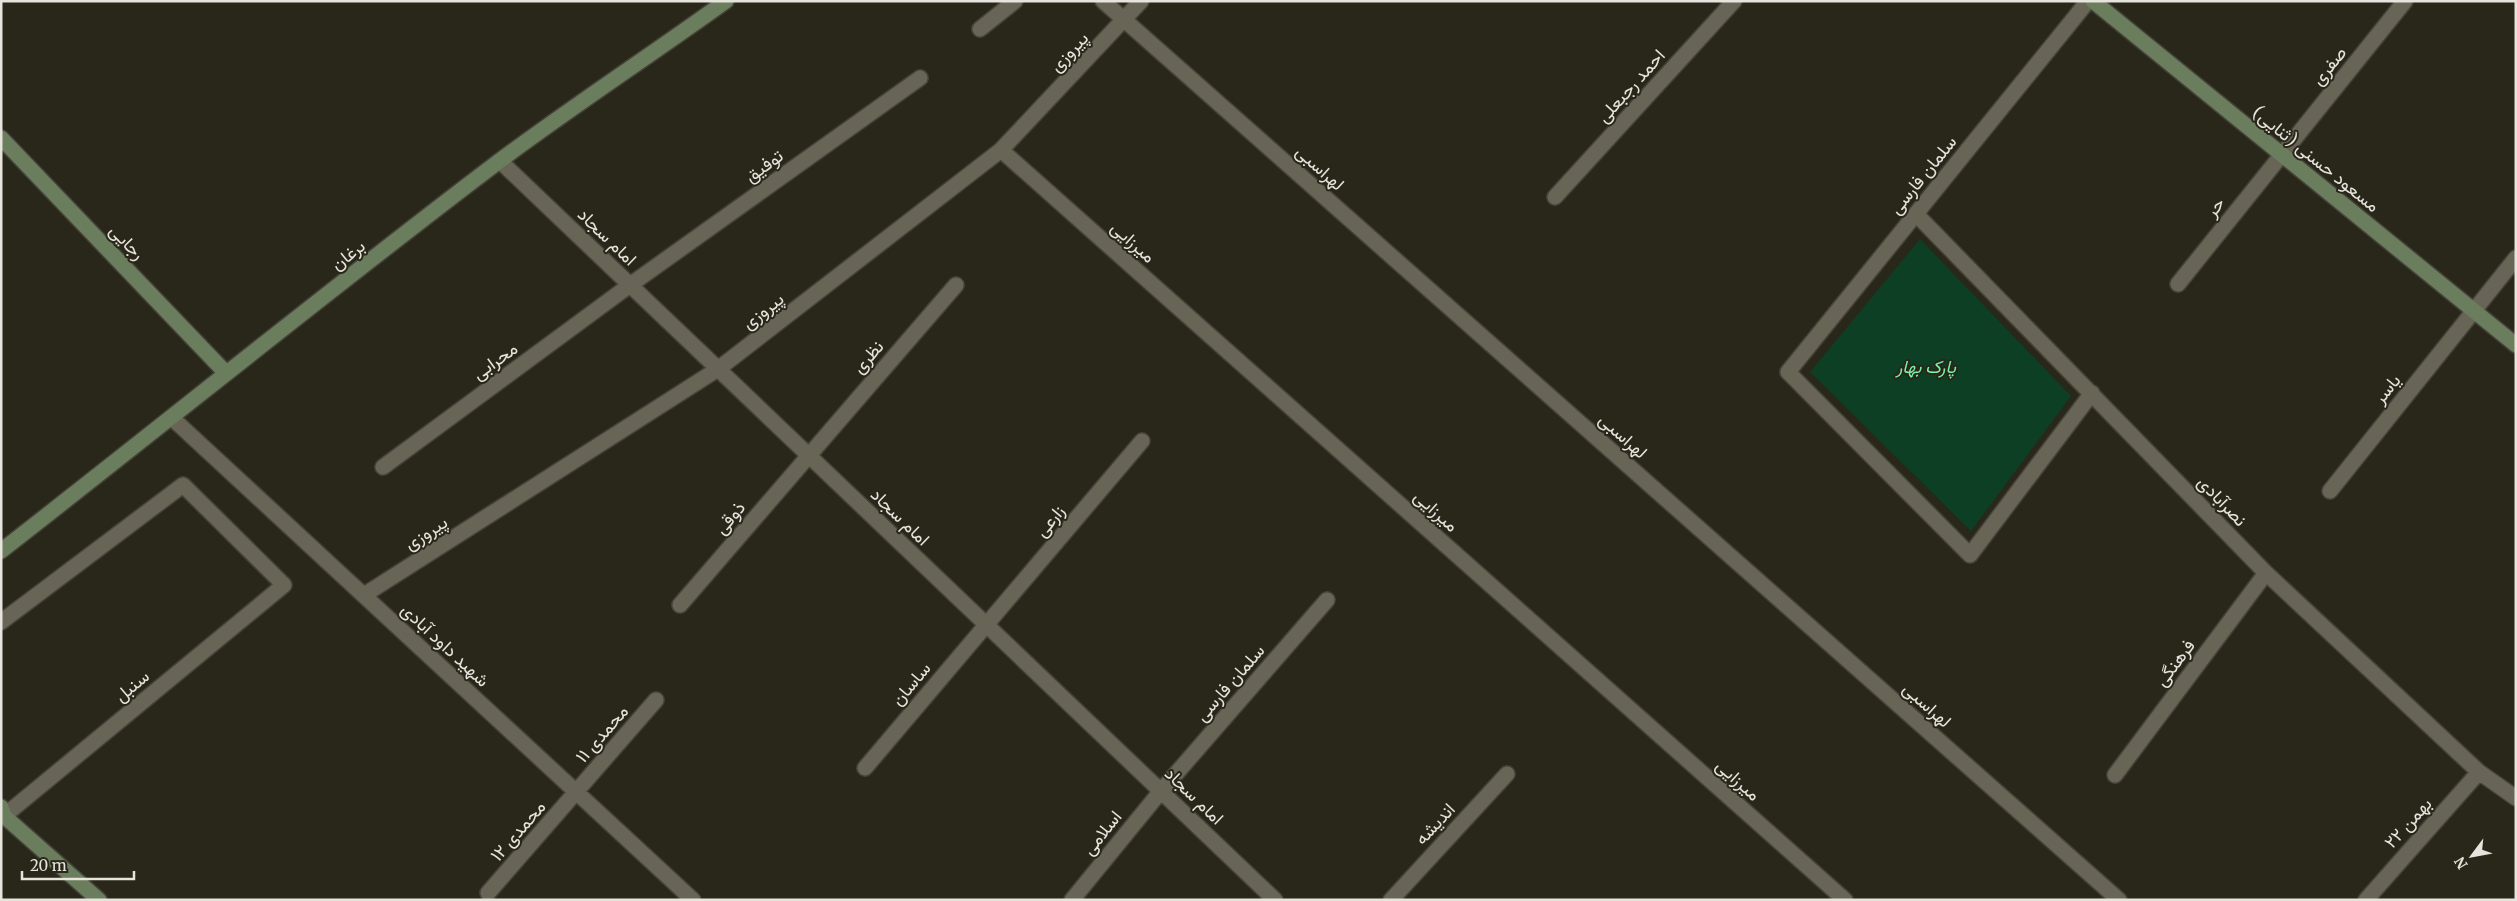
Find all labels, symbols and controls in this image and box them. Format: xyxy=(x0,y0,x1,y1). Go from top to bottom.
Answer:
street label: پیروزی xyxy=(1044,27,1094,77)
street label: صفری xyxy=(2306,41,2351,90)
street label: احمد رجبعلی xyxy=(1592,44,1670,127)
street label: مسعود حسنی (ثنایی) xyxy=(2248,100,2385,217)
street label: سلمان فارسی xyxy=(1884,131,1961,219)
street label: لهراسبی xyxy=(1291,140,1350,196)
street label: توفیق xyxy=(740,144,788,187)
street label: حر xyxy=(2199,192,2230,222)
street label: امام سجاد xyxy=(572,203,642,271)
street label: میرزایی xyxy=(1106,216,1160,268)
street label: رجایی xyxy=(105,219,150,264)
street label: برغان xyxy=(326,234,369,275)
street label: پیروزی xyxy=(737,287,789,335)
street label: نظری xyxy=(847,335,888,378)
street label: محرابی xyxy=(468,336,522,385)
park label: پارک‌ بهار xyxy=(1895,355,1956,379)
street label: یاسر xyxy=(2367,369,2405,409)
street label: لهراسبی xyxy=(1594,408,1653,464)
street label: نصرآبادی xyxy=(2193,470,2252,531)
street label: امام سجاد xyxy=(865,483,935,551)
street label: میرزایی xyxy=(1409,485,1463,537)
street label: ذوقی xyxy=(709,496,750,539)
street label: زارعی xyxy=(1030,500,1070,541)
street label: پیروزی xyxy=(400,510,452,556)
street label: شهید داود آبادی xyxy=(396,598,494,691)
street label: فرهنگی xyxy=(2149,635,2200,691)
street label: سلمان فارسی xyxy=(1190,639,1269,726)
street label: ساسان xyxy=(886,657,935,710)
street label: سنبل xyxy=(110,664,154,707)
street label: لهراسبی xyxy=(1898,677,1957,733)
street label: محمدی ۱۱ xyxy=(570,700,633,767)
street label: میرزایی xyxy=(1711,754,1765,806)
street label: امام سجاد xyxy=(1159,762,1229,830)
street label: ۲۲ بهمن xyxy=(2379,792,2436,853)
street label: محمدی ۱۲ xyxy=(485,795,550,866)
street label: اندیشه xyxy=(1410,798,1460,849)
street label: اسلامی xyxy=(1077,806,1127,860)
north arrow xyxy=(2447,831,2497,881)
scale bar xyxy=(22,848,135,880)
text: N xyxy=(2450,853,2472,872)
text: 20 m xyxy=(30,856,67,875)

